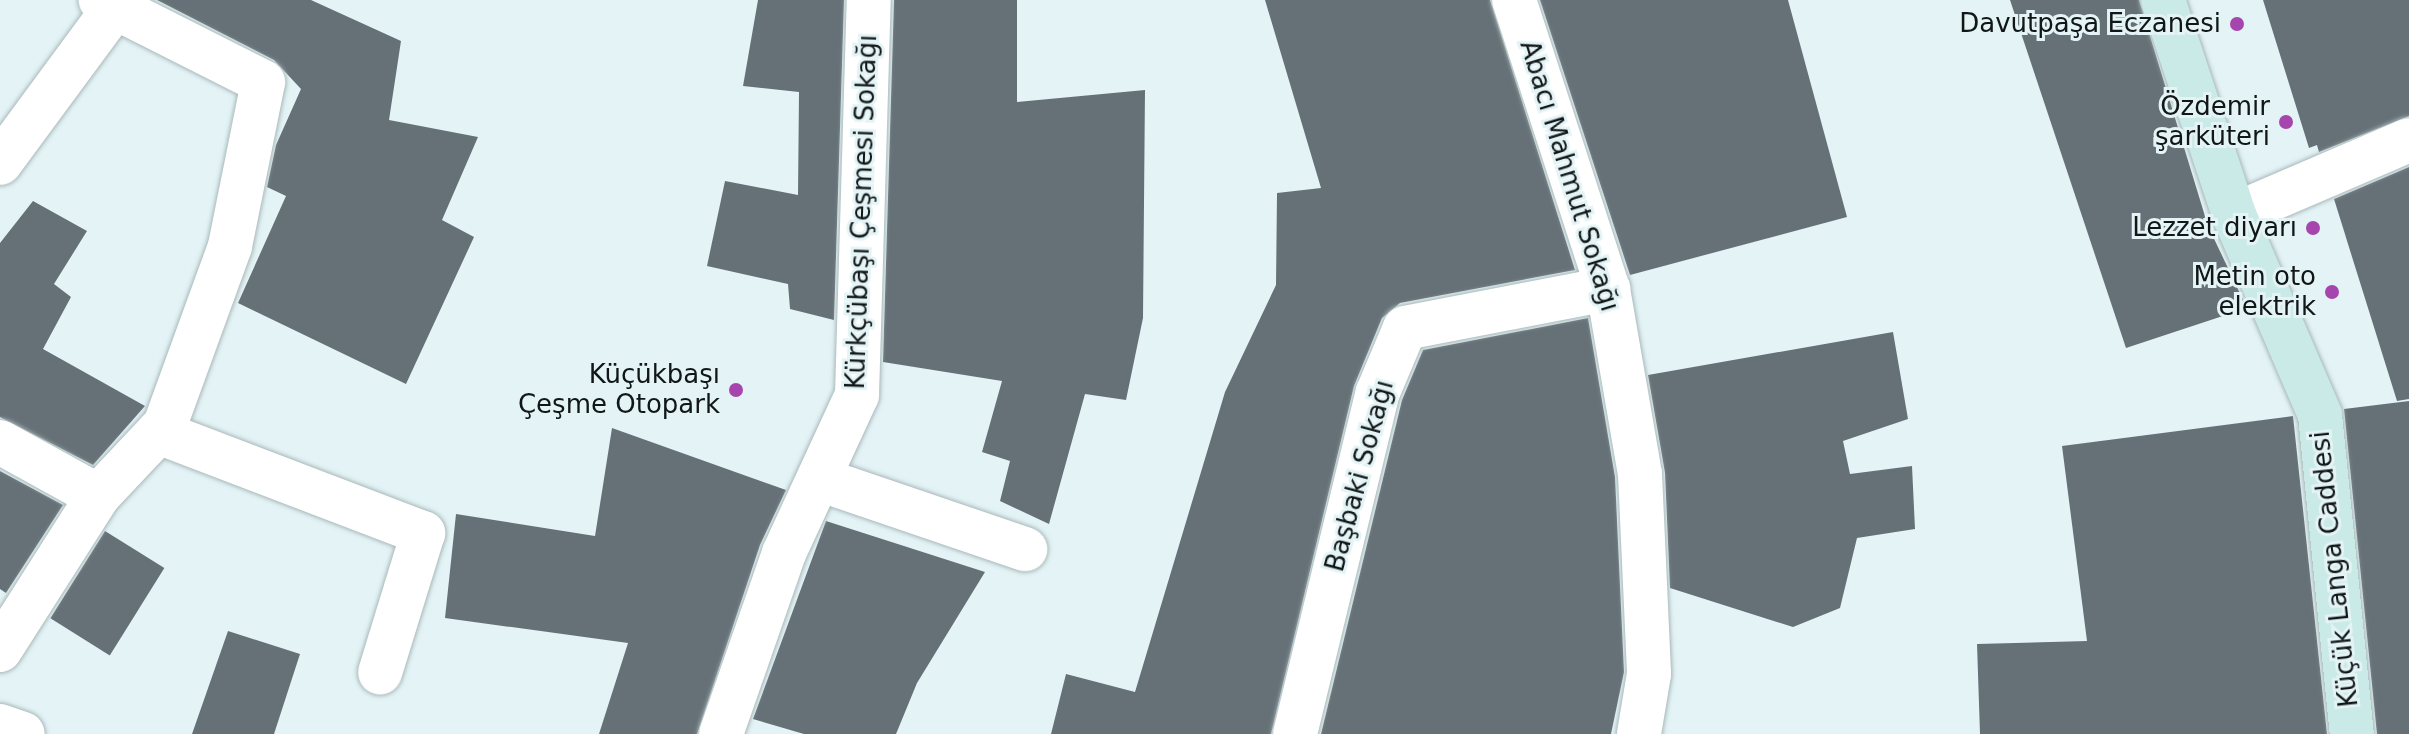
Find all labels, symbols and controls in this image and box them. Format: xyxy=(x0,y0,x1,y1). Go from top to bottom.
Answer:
place label: Davutpaşa Eczanesi xyxy=(1959,8,2221,40)
marker: Davutpaşa Eczanesi xyxy=(2228,15,2246,33)
street label: Kürkçübaşı Çeşmesi Sokağı xyxy=(840,34,884,390)
street label: Abacı Mahmut Sokağı xyxy=(1513,37,1625,315)
place label: Özdemir şarküteri xyxy=(2155,91,2270,152)
marker: Özdemir şarküteri xyxy=(2277,113,2295,131)
place label: Lezzet diyarı xyxy=(2132,212,2297,244)
marker: Lezzet diyarı xyxy=(2304,219,2322,237)
place label: Metin oto elektrik xyxy=(2193,261,2316,322)
marker: Metin oto elektrik xyxy=(2323,283,2341,301)
place label: Küçükbaşı Çeşme Otopark xyxy=(518,359,720,420)
street label: Başbaki Sokağı xyxy=(1319,377,1401,575)
marker: Küçükbaşı Çeşme Otopark xyxy=(727,381,745,399)
street label: Küçük Langa Caddesi xyxy=(2305,429,2365,709)

